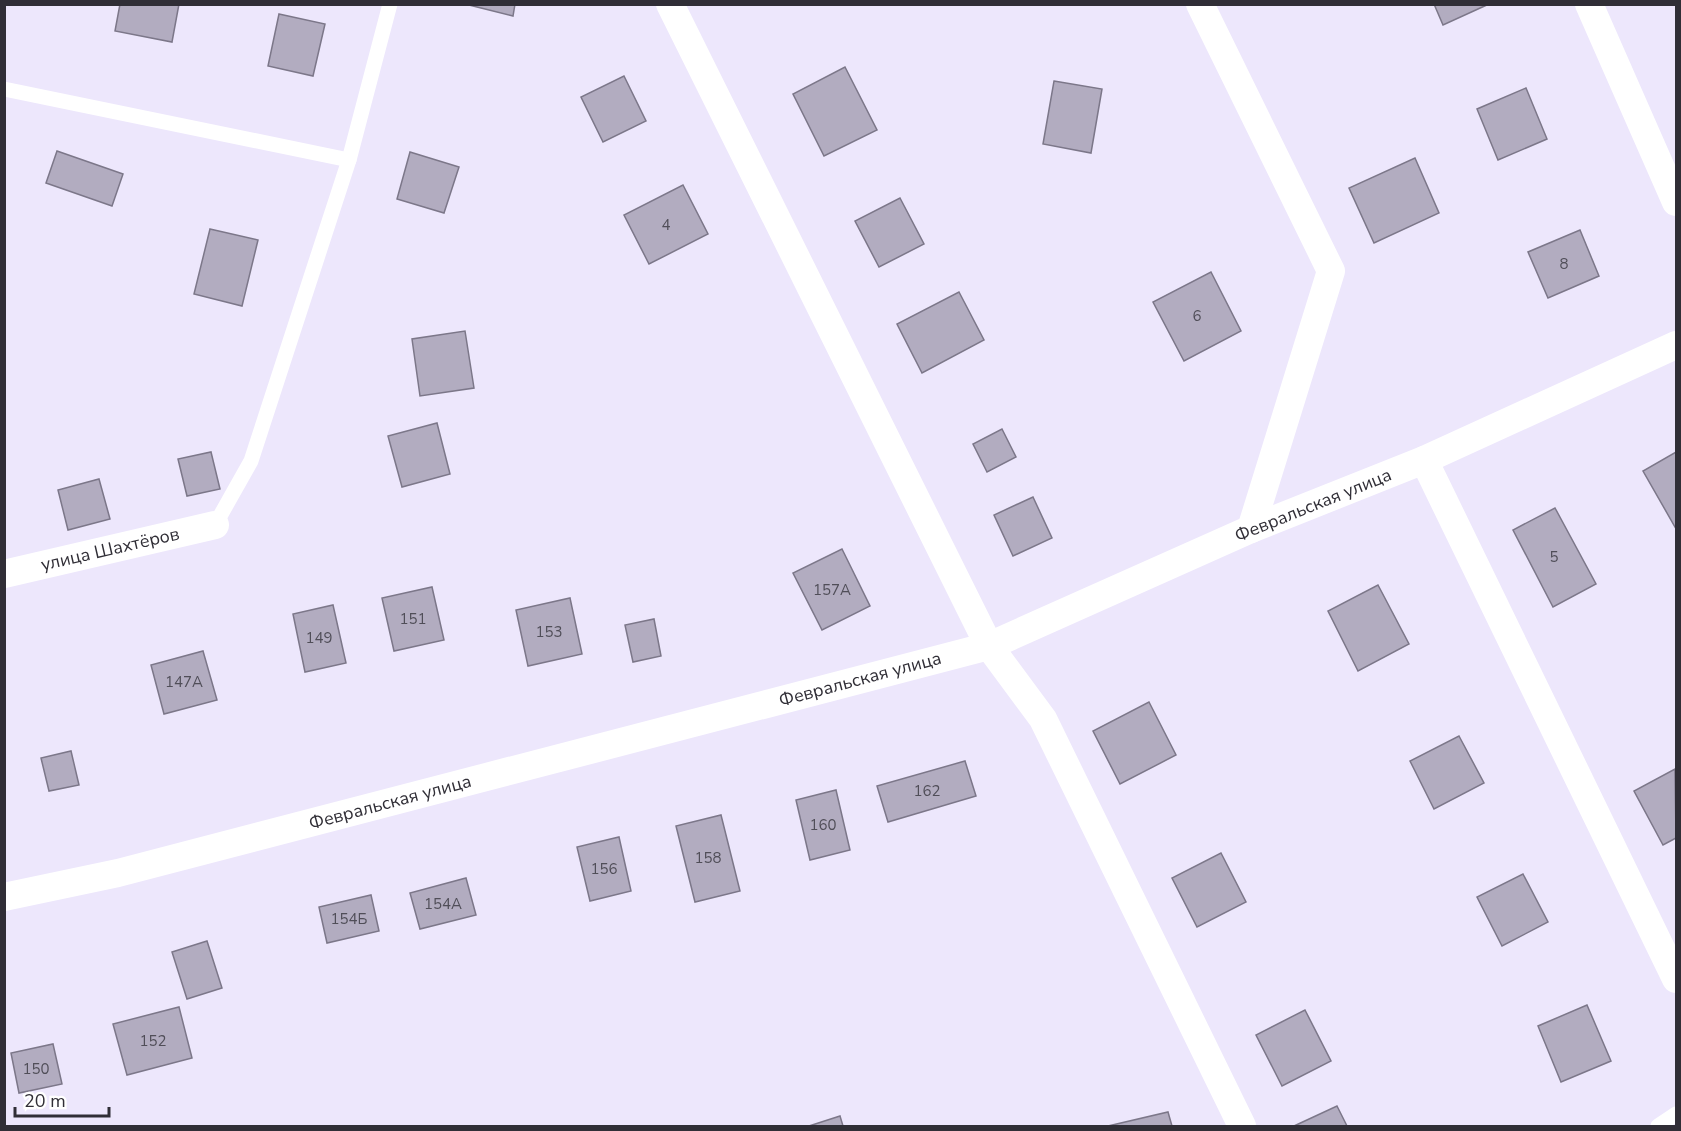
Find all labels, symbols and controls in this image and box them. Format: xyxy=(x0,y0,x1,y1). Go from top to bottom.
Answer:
house number: 4 xyxy=(661,215,671,235)
house number: 8 xyxy=(1559,254,1569,274)
house number: 6 xyxy=(1192,306,1202,326)
street label: Февральская улица xyxy=(1231,463,1395,547)
street label: улица Шахтёров xyxy=(38,521,182,577)
house number: 5 xyxy=(1549,547,1559,567)
house number: 157А xyxy=(813,580,851,600)
house number: 151 xyxy=(399,609,427,629)
house number: 153 xyxy=(535,622,563,642)
house number: 149 xyxy=(305,628,333,648)
street label: Февральская улица xyxy=(776,646,944,712)
house number: 147А xyxy=(165,672,203,692)
street label: Февральская улица xyxy=(306,769,474,835)
house number: 162 xyxy=(913,781,941,801)
house number: 160 xyxy=(809,815,837,835)
house number: 158 xyxy=(694,848,722,868)
house number: 156 xyxy=(590,859,618,879)
house number: 154А xyxy=(424,894,462,914)
house number: 154Б xyxy=(331,909,368,929)
house number: 152 xyxy=(139,1031,167,1051)
house number: 150 xyxy=(22,1059,50,1079)
scale bar xyxy=(15,1080,110,1118)
text: 20 m xyxy=(24,1089,66,1113)

